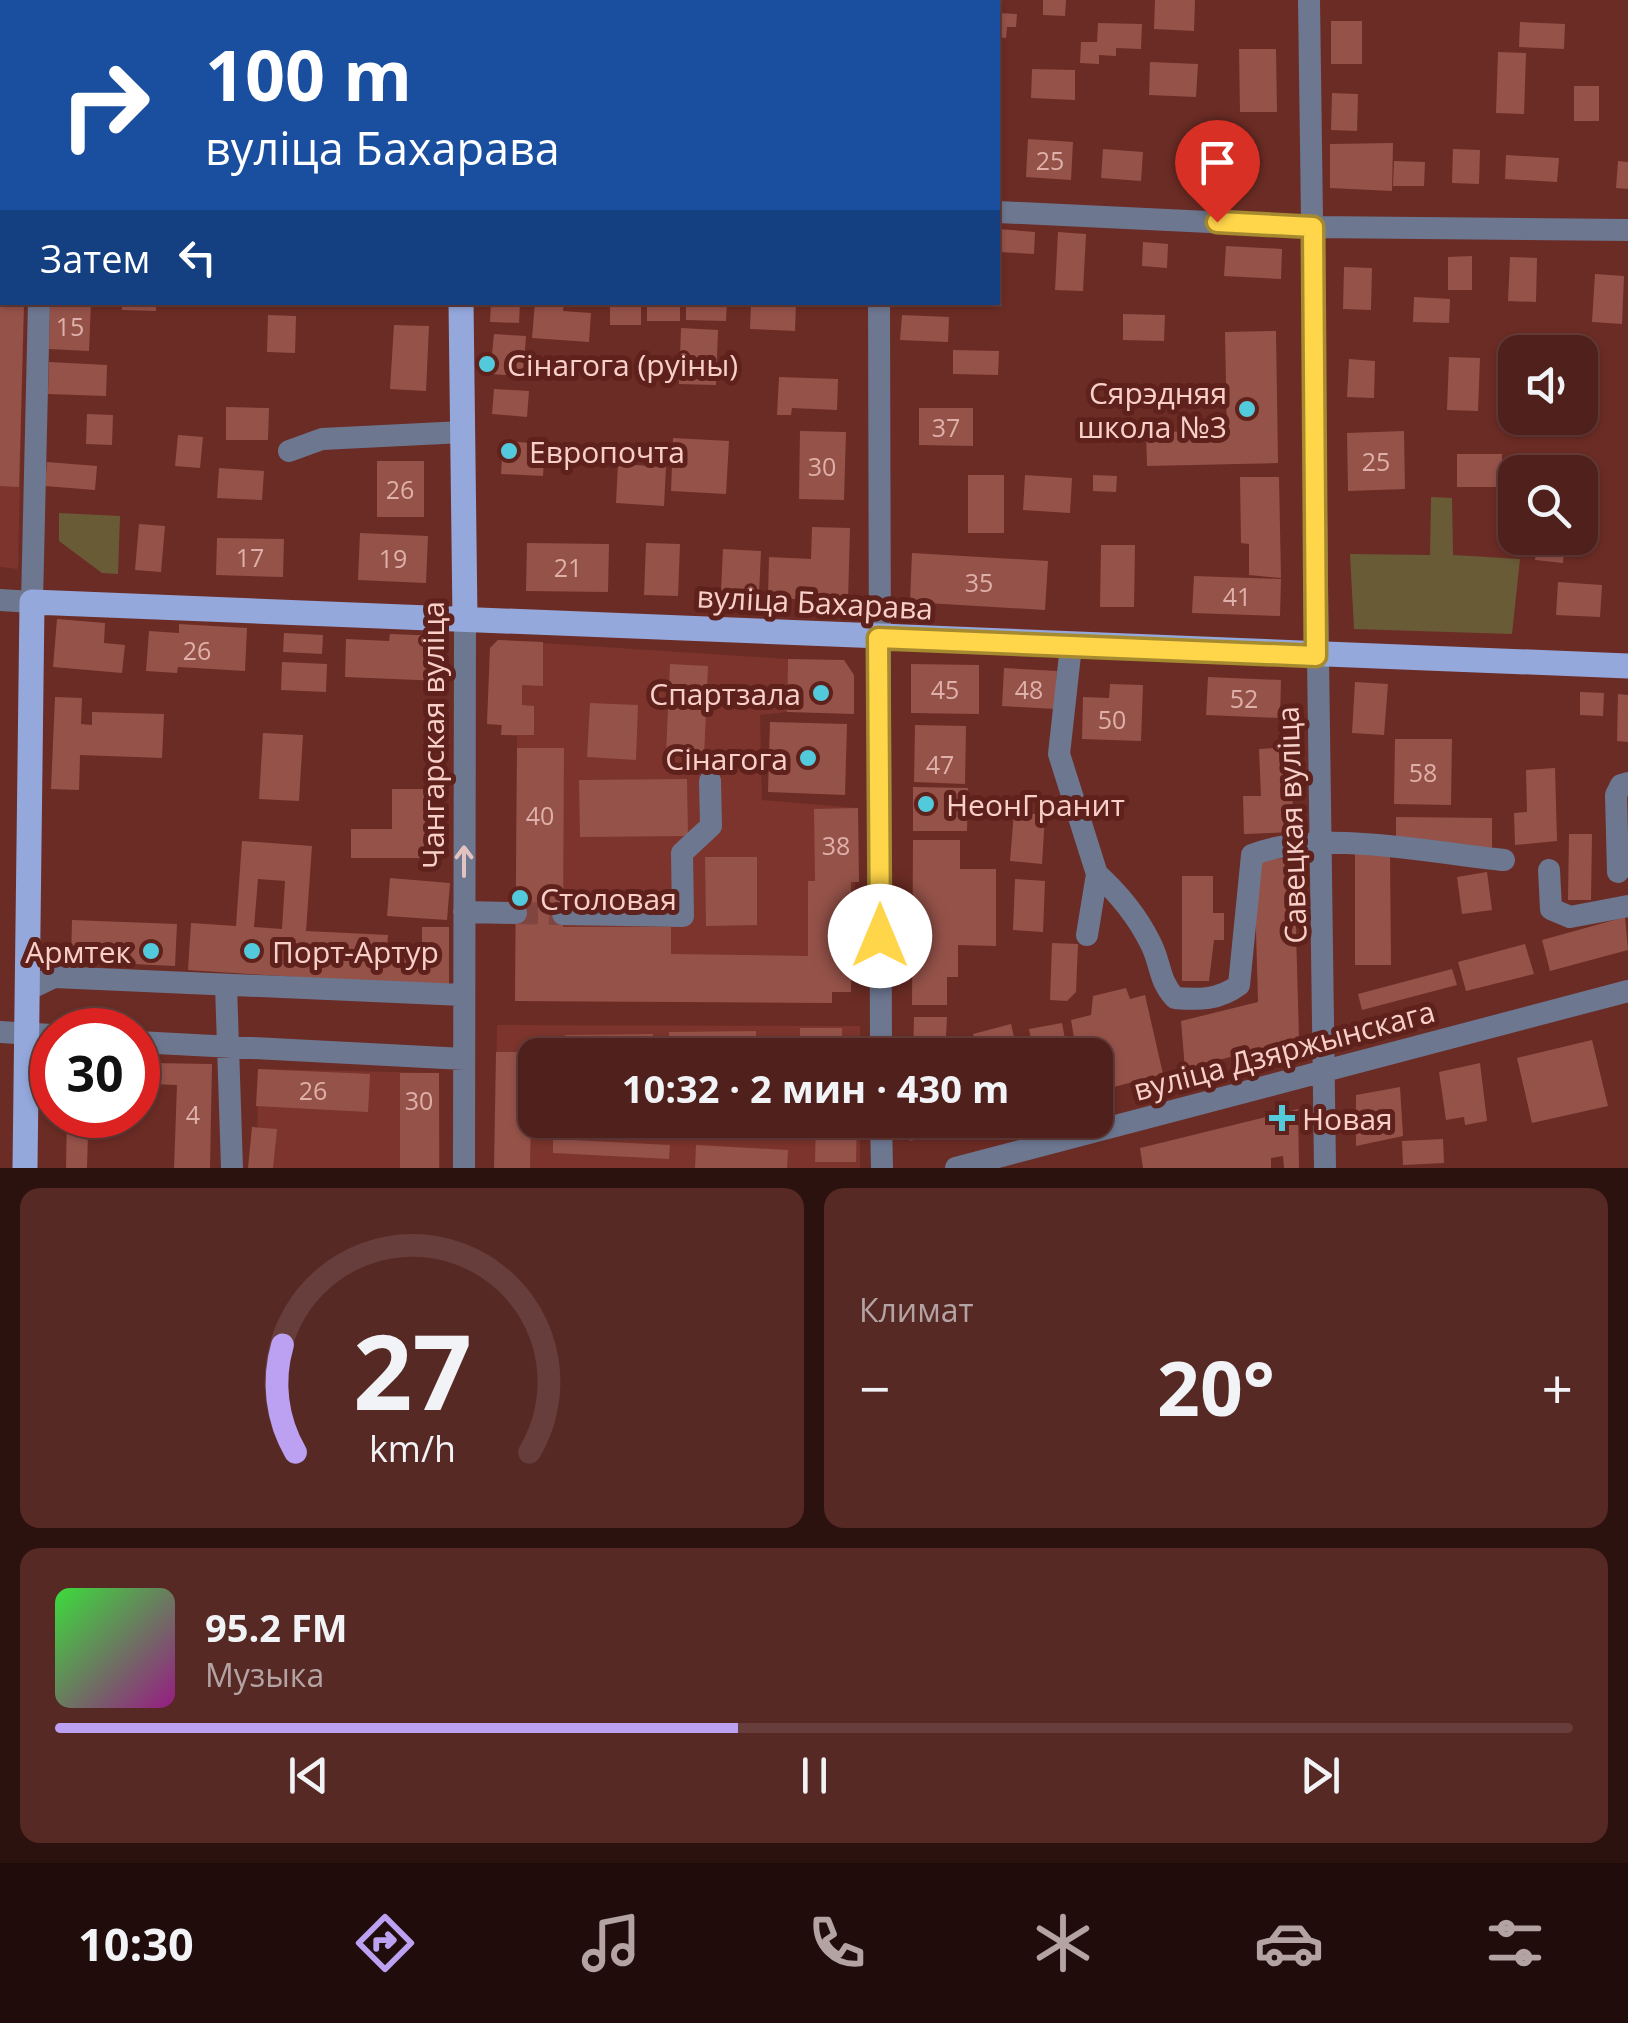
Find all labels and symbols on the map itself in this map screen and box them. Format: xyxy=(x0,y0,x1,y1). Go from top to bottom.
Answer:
pin xyxy=(1175,120,1260,223)
house number: 25 xyxy=(1036,143,1064,177)
house number: 15 xyxy=(56,309,84,343)
place label: Сінагога (руіны) xyxy=(507,344,738,385)
marker: Сінагога (руіны) xyxy=(476,353,498,375)
place label: Сярэдняя школа №3 xyxy=(1077,372,1227,447)
marker: Сярэдняя школа №3 xyxy=(1236,398,1258,420)
house number: 37 xyxy=(932,410,960,444)
place label: Европочта xyxy=(529,431,685,472)
marker: Европочта xyxy=(498,440,520,462)
house number: 25 xyxy=(1362,444,1390,478)
house number: 30 xyxy=(808,449,836,483)
house number: 26 xyxy=(386,472,414,506)
house number: 17 xyxy=(236,540,264,574)
house number: 19 xyxy=(379,541,407,575)
house number: 21 xyxy=(554,550,582,584)
house number: 35 xyxy=(965,565,993,599)
street label: вуліца Бахарава xyxy=(696,575,934,629)
house number: 41 xyxy=(1223,579,1251,613)
street label: Чангарская вуліца xyxy=(412,601,453,869)
house number: 26 xyxy=(183,633,211,667)
house number: 45 xyxy=(931,672,959,706)
house number: 48 xyxy=(1015,672,1043,706)
place label: Спартзала xyxy=(649,673,801,714)
house number: 52 xyxy=(1230,681,1258,715)
marker: Спартзала xyxy=(810,682,832,704)
house number: 50 xyxy=(1098,702,1126,736)
street label: Савецкая вуліца xyxy=(1266,706,1316,944)
place label: Сінагога xyxy=(665,738,788,779)
marker: Сінагога xyxy=(797,747,819,769)
house number: 47 xyxy=(926,747,954,781)
house number: 58 xyxy=(1409,755,1437,789)
place label: НеонГранит xyxy=(946,784,1125,825)
marker: НеонГранит xyxy=(915,793,937,815)
house number: 40 xyxy=(526,798,554,832)
house number: 38 xyxy=(822,828,850,862)
one-way arrow xyxy=(454,845,474,878)
place label: Столовая xyxy=(540,878,677,919)
position arrow xyxy=(828,884,932,988)
marker: Столовая xyxy=(509,887,531,909)
place label: Армтек xyxy=(25,931,131,972)
place label: Порт-Артур xyxy=(272,931,439,972)
marker: Армтек xyxy=(140,940,162,962)
marker: Порт-Артур xyxy=(241,940,263,962)
street label: вуліца Дзяржынскага xyxy=(1129,990,1439,1110)
speed limit sign: 30 xyxy=(30,1008,160,1138)
house number: 26 xyxy=(299,1073,327,1107)
house number: 30 xyxy=(405,1083,433,1117)
house number: 4 xyxy=(186,1097,200,1131)
place label: Новая xyxy=(1302,1098,1393,1139)
marker: Новая xyxy=(1271,1107,1293,1129)

